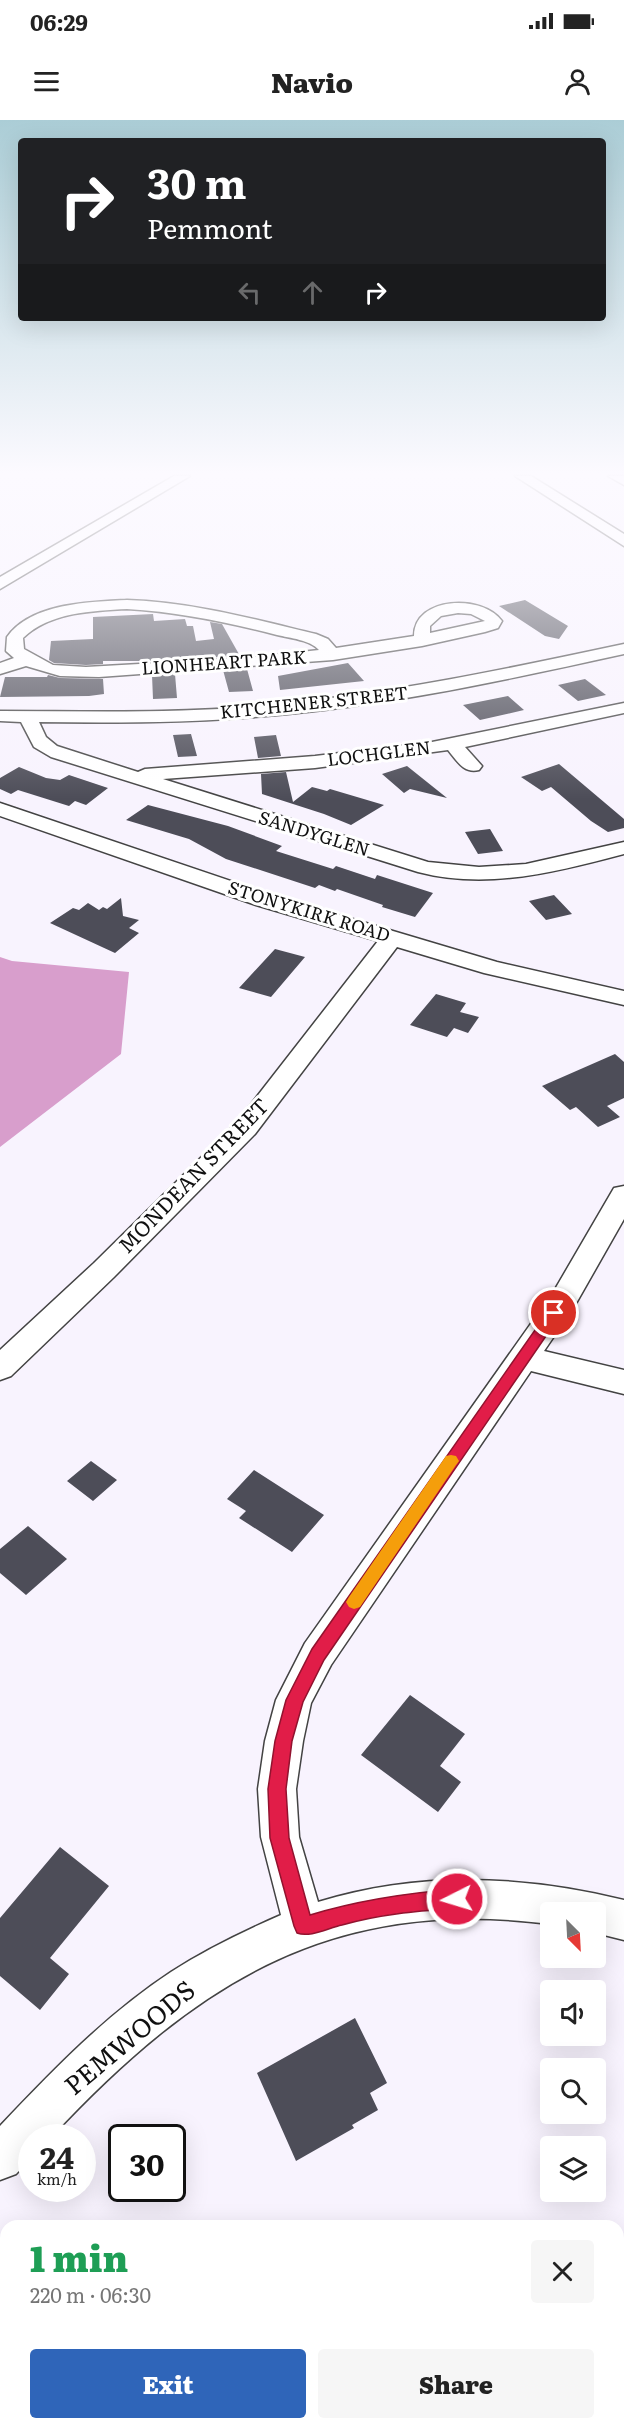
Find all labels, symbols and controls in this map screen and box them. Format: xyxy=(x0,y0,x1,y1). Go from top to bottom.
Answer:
text: 06:29 xyxy=(30,5,88,38)
text: Navio xyxy=(271,61,353,101)
icon: menu xyxy=(30,65,63,98)
icon: person xyxy=(561,65,594,98)
text: 30 m xyxy=(147,150,247,212)
icon: right xyxy=(48,162,126,240)
text: Pemmont xyxy=(147,207,272,247)
icon: left xyxy=(233,276,266,309)
icon: ahead xyxy=(296,276,329,309)
icon: right xyxy=(359,276,392,309)
street label: LIONHEART PARK xyxy=(140,642,308,681)
street label: KITCHENER STREET xyxy=(219,678,409,725)
street label: LOCHGLEN xyxy=(326,733,432,772)
street label: SANDYGLEN xyxy=(255,803,373,862)
street label: STONYKIRK ROAD xyxy=(225,873,394,948)
street label: MONDEAN STREET xyxy=(110,1090,275,1259)
pin xyxy=(528,1287,579,1338)
icon: arrive xyxy=(537,1296,570,1329)
position arrow xyxy=(425,1867,489,1931)
north arrow xyxy=(540,1902,606,1968)
map controls xyxy=(540,1902,606,2202)
street label: PEMWOODS xyxy=(54,1970,202,2103)
button: sound xyxy=(540,1980,606,2046)
button: search xyxy=(540,2058,606,2124)
speed limit sign: 30 xyxy=(108,2124,186,2202)
text: 24 xyxy=(40,2134,74,2178)
button: layers xyxy=(540,2136,606,2202)
text: km/h xyxy=(37,2167,77,2190)
text: 1 min xyxy=(30,2230,128,2283)
button: close xyxy=(531,2240,594,2303)
text: 220 m · 06:30 xyxy=(30,2279,151,2309)
button: Exit xyxy=(30,2349,306,2418)
button: Share xyxy=(318,2349,594,2418)

